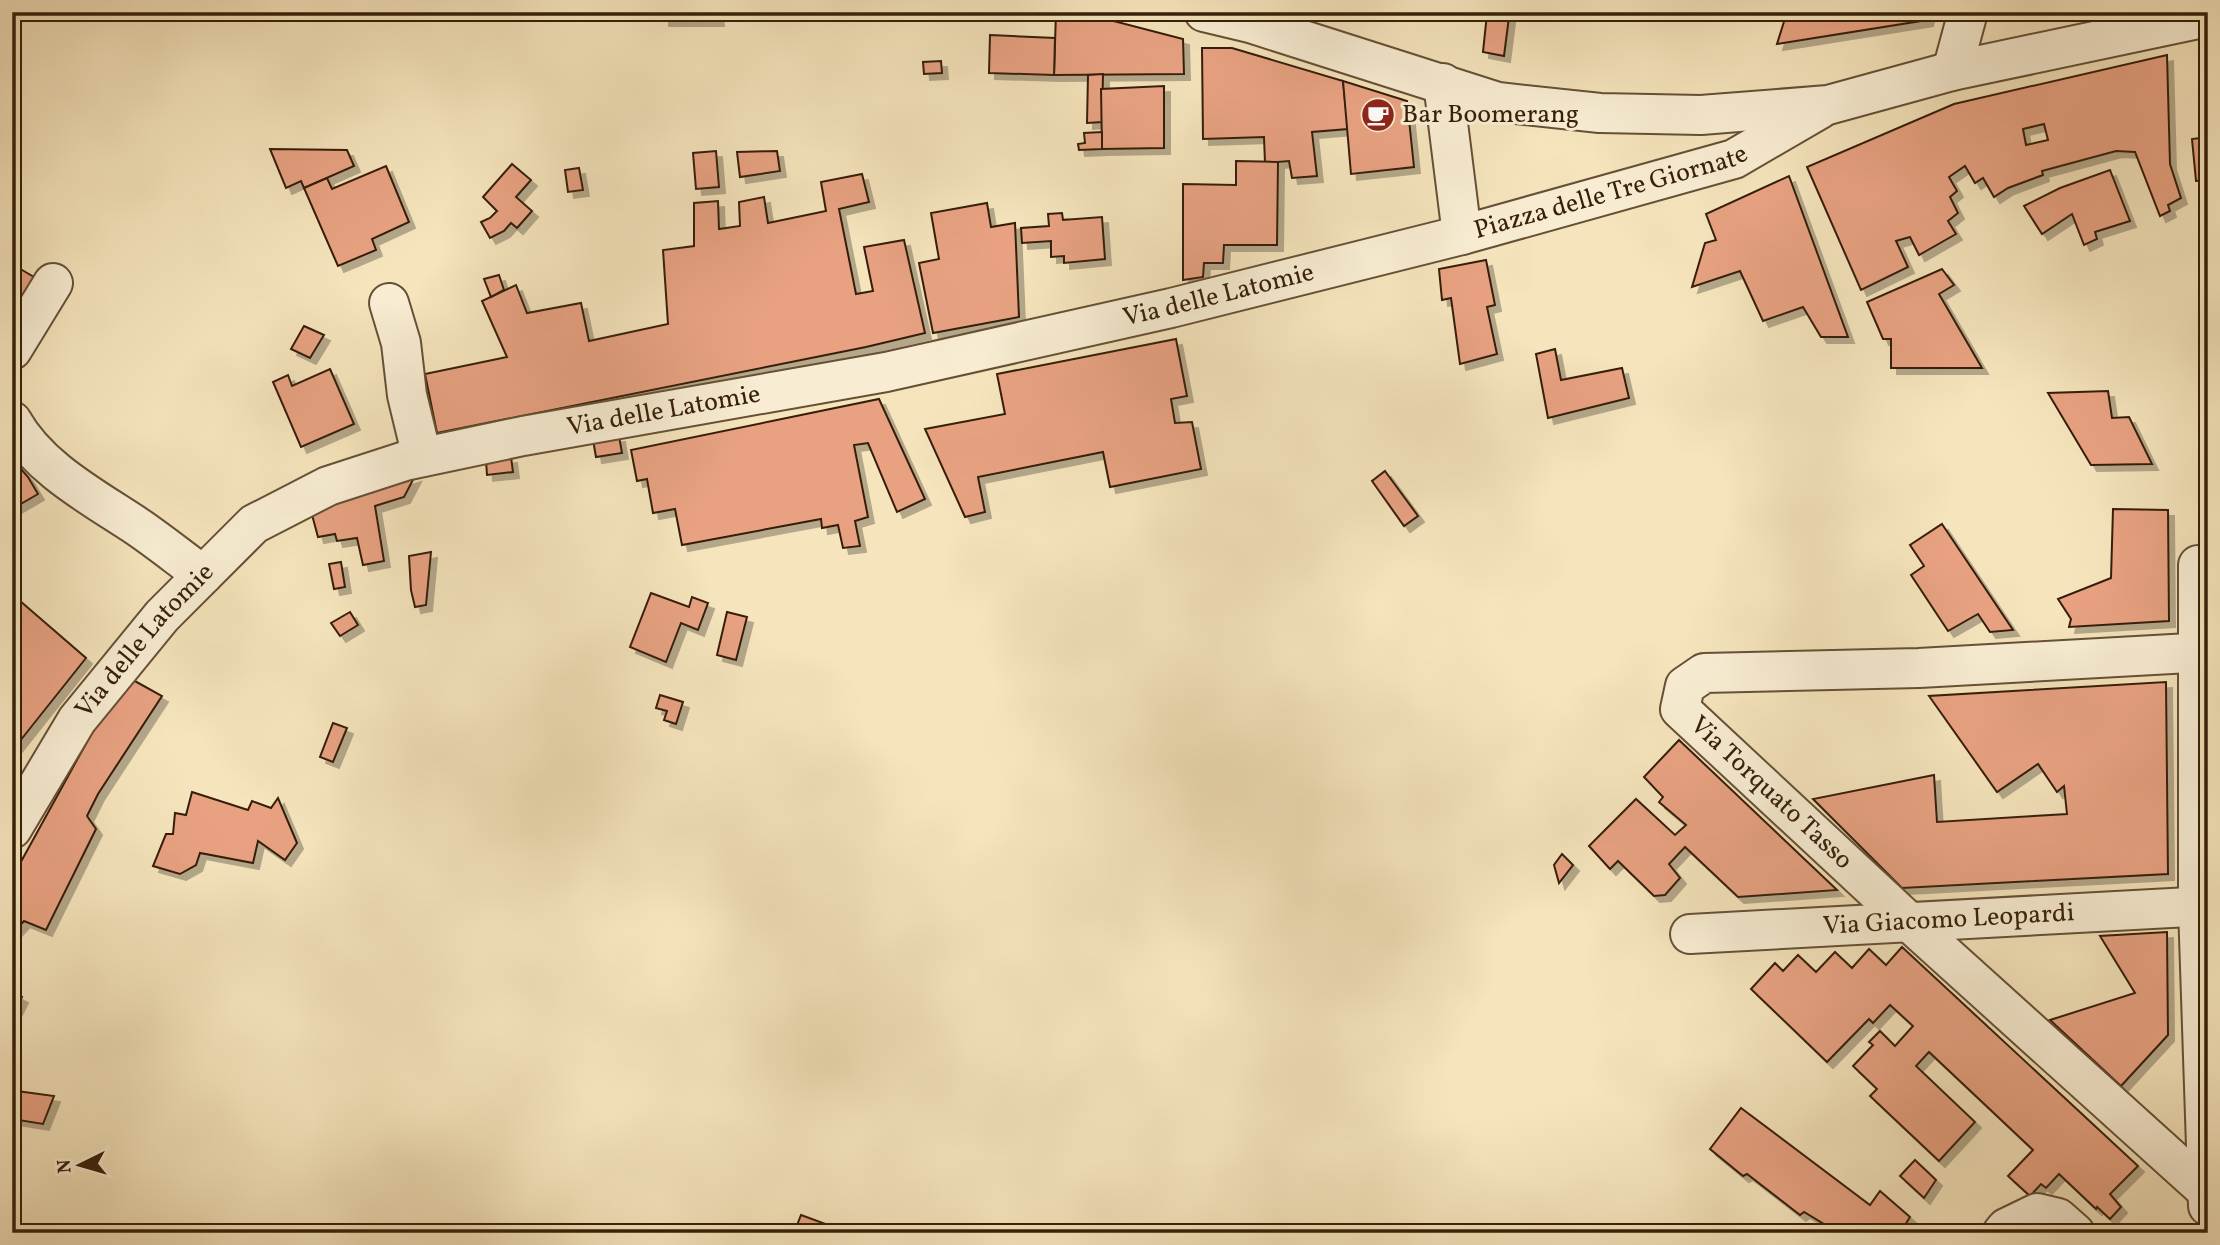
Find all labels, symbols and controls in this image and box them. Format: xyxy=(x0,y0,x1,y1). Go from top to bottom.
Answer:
cafe icon: Bar Boomerang xyxy=(1359,96,1397,134)
place label: Bar Boomerang xyxy=(1402,97,1579,133)
street label: Piazza delle Tre Giornate xyxy=(1470,136,1755,249)
street label: Via delle Latomie xyxy=(1120,255,1318,336)
street label: Via delle Latomie xyxy=(564,376,763,446)
street label: Via delle Latomie xyxy=(67,555,223,727)
street label: Via Torquato Tasso xyxy=(1682,708,1860,878)
street label: Via Giacomo Leopardi xyxy=(1822,895,2075,945)
north arrow xyxy=(46,1130,116,1200)
text: N xyxy=(51,1158,79,1174)

